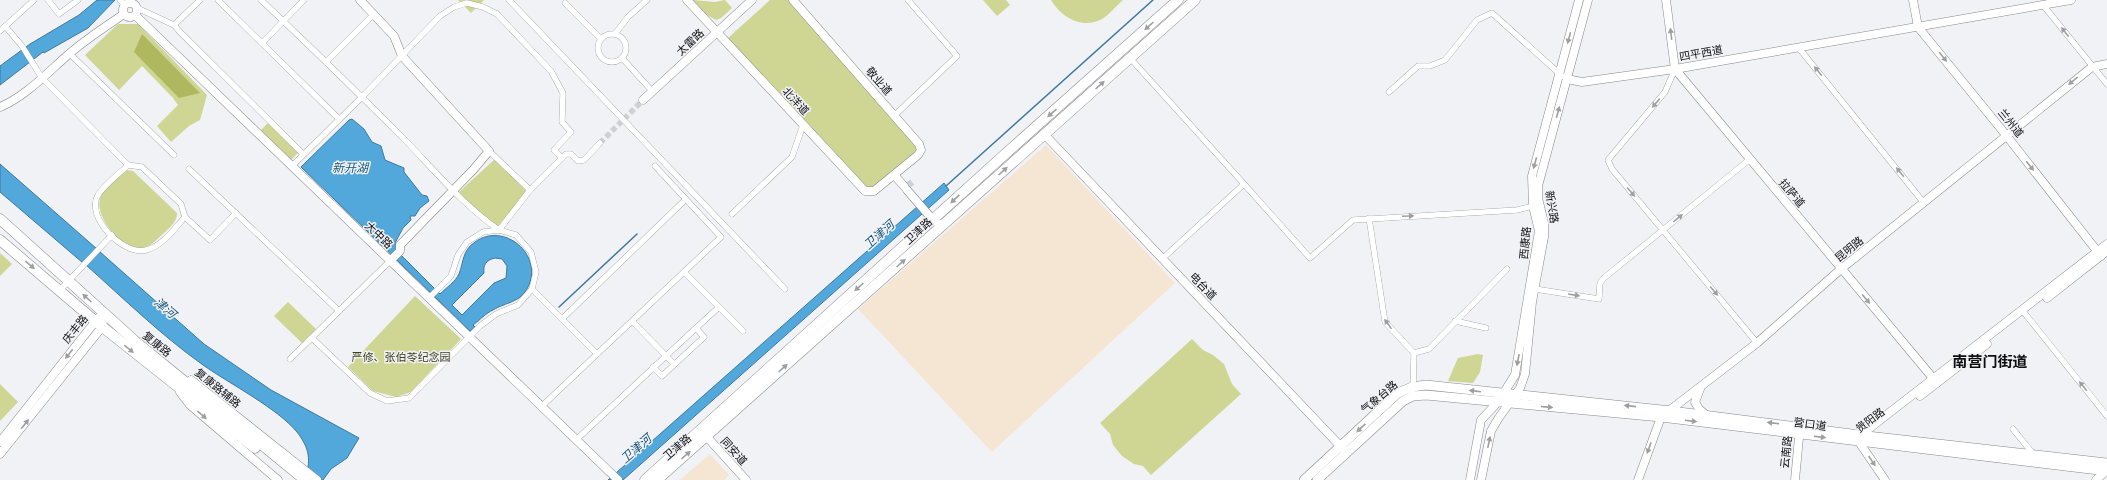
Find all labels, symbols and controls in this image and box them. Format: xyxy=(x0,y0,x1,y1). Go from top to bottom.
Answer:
one-way arrow xyxy=(1144,21,1154,31)
street label: 太雷路 xyxy=(673,26,708,59)
one-way arrow xyxy=(2060,27,2069,38)
one-way arrow xyxy=(1667,28,1674,41)
one-way arrow xyxy=(1566,32,1572,44)
street label: 四平西道 xyxy=(1678,42,1724,65)
one-way arrow xyxy=(1938,52,1947,62)
street label: 敬业道 xyxy=(862,64,895,99)
one-way arrow xyxy=(1814,66,1822,77)
one-way arrow xyxy=(2068,77,2079,86)
one-way arrow xyxy=(1095,80,1105,90)
street label: 北洋道 xyxy=(779,84,812,119)
one-way arrow xyxy=(1652,97,1661,108)
one-way arrow xyxy=(1555,106,1561,118)
street label: 兰州道 xyxy=(1994,106,2027,141)
one-way arrow xyxy=(1047,108,1057,117)
one-way arrow xyxy=(1532,157,1538,169)
water label: 新开湖 xyxy=(332,160,370,176)
one-way arrow xyxy=(2026,160,2034,171)
one-way arrow xyxy=(998,167,1007,176)
one-way arrow xyxy=(1895,167,1904,178)
street label: 拉萨道 xyxy=(1775,176,1808,211)
one-way arrow xyxy=(1626,186,1635,197)
street label: 新兴路 xyxy=(1542,190,1561,225)
one-way arrow xyxy=(950,195,960,204)
one-way arrow xyxy=(1402,213,1415,219)
one-way arrow xyxy=(1672,213,1683,222)
street label: 卫津路 xyxy=(901,215,936,248)
water label: 卫津河 xyxy=(860,216,899,253)
street label: 大中路 xyxy=(362,219,396,252)
street label: 西康路 xyxy=(1517,226,1534,260)
street label: 昆明路 xyxy=(1832,233,1867,266)
one-way arrow xyxy=(896,258,906,267)
one-way arrow xyxy=(24,260,35,269)
street label: 电台道 xyxy=(1186,269,1219,303)
one-way arrow xyxy=(855,282,864,291)
one-way arrow xyxy=(1709,286,1718,297)
one-way arrow xyxy=(1568,292,1580,298)
one-way arrow xyxy=(82,294,91,303)
water label: 津河 xyxy=(151,294,181,323)
one-way arrow xyxy=(1862,294,1871,305)
street label: 庆丰路 xyxy=(59,312,92,347)
one-way arrow xyxy=(1384,319,1392,330)
street label: 复康路 xyxy=(139,328,174,361)
one-way arrow xyxy=(124,344,135,353)
one-way arrow xyxy=(65,348,74,359)
park label: 严修、张伯苓纪念园 xyxy=(352,350,451,365)
district label: 南营门街道 xyxy=(1952,352,2028,372)
one-way arrow xyxy=(1515,354,1521,366)
one-way arrow xyxy=(779,364,788,373)
street label: 复康路辅路 xyxy=(192,365,244,412)
street label: 气象台路 xyxy=(1358,377,1401,417)
one-way arrow xyxy=(2078,381,2087,391)
one-way arrow xyxy=(1469,388,1481,394)
one-way arrow xyxy=(1624,403,1636,410)
one-way arrow xyxy=(1541,404,1553,410)
street label: 贵阳路 xyxy=(1853,404,1888,436)
one-way arrow xyxy=(196,410,207,419)
street label: 营口道 xyxy=(1793,415,1827,434)
one-way arrow xyxy=(20,418,29,429)
one-way arrow xyxy=(1685,418,1697,424)
one-way arrow xyxy=(1767,420,1779,426)
one-way arrow xyxy=(1356,423,1366,433)
water label: 卫津河 xyxy=(617,430,656,467)
street label: 卫津路 xyxy=(660,431,695,464)
street label: 同安道 xyxy=(717,434,750,469)
one-way arrow xyxy=(1814,434,1826,440)
street label: 云南路 xyxy=(1777,435,1796,469)
one-way arrow xyxy=(1486,436,1492,448)
one-way arrow xyxy=(1646,443,1652,455)
one-way arrow xyxy=(681,450,692,459)
one-way arrow xyxy=(1868,456,1876,466)

